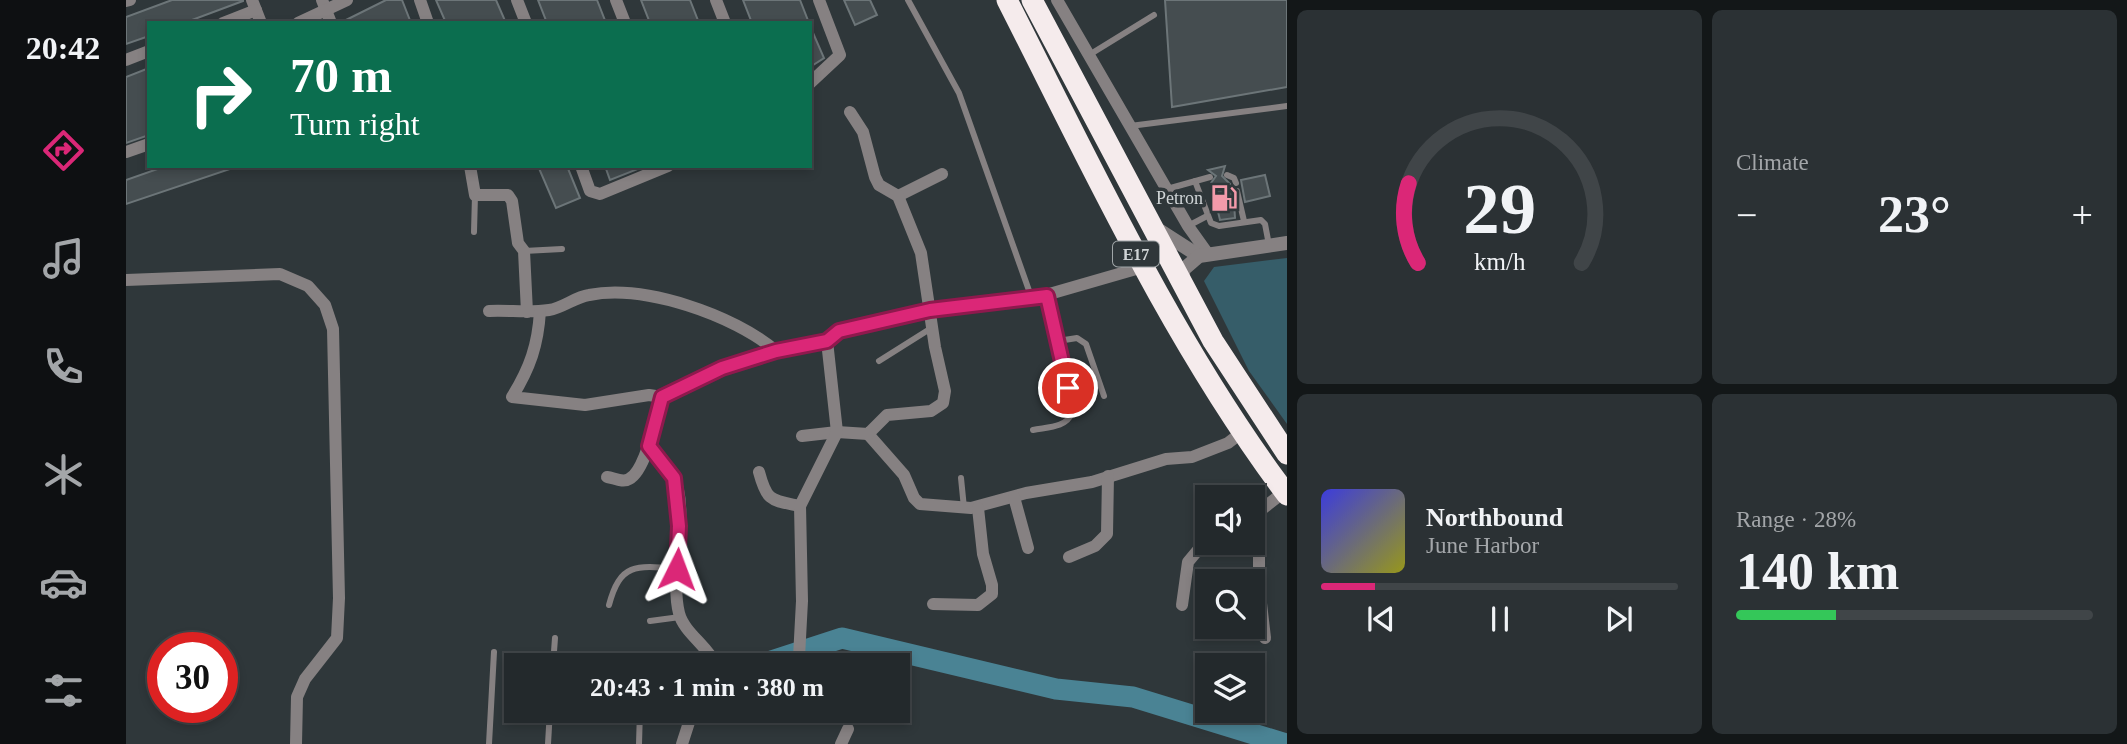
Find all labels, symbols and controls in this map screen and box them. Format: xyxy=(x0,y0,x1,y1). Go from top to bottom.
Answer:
text: 20:42 xyxy=(26,30,100,66)
text: 70 m xyxy=(290,48,392,103)
icon: right xyxy=(175,49,266,140)
text: Turn right xyxy=(290,106,420,142)
icon: directions xyxy=(39,126,88,175)
text: Climate xyxy=(1736,150,1809,175)
text: 29 xyxy=(1463,168,1536,249)
fuel station icon: Petron xyxy=(1209,183,1239,213)
text: 23° xyxy=(1878,186,1951,243)
place label: Petron xyxy=(1156,188,1203,208)
text: − xyxy=(1736,194,1757,236)
text: + xyxy=(2072,194,2093,236)
icon: music xyxy=(39,234,88,283)
road number: E17 xyxy=(1113,242,1159,266)
text: km/h xyxy=(1474,248,1526,275)
icon: phone xyxy=(39,342,88,391)
pin xyxy=(1038,358,1098,418)
icon: arrive xyxy=(1049,369,1087,407)
icon: climate xyxy=(39,450,88,499)
map controls xyxy=(1195,485,1265,723)
button: sound xyxy=(1195,485,1265,555)
text: Northbound xyxy=(1426,503,1563,532)
text: Range · 28% xyxy=(1736,507,1856,532)
position arrow xyxy=(640,532,714,606)
text: June Harbor xyxy=(1426,533,1539,558)
text: 140 km xyxy=(1736,543,1899,600)
icon: car xyxy=(39,558,88,607)
button: search xyxy=(1195,569,1265,639)
icon: previous xyxy=(1362,600,1400,638)
icon: pause xyxy=(1481,600,1519,638)
icon: next xyxy=(1600,600,1638,638)
speed limit sign: 30 xyxy=(147,632,238,723)
button: layers xyxy=(1195,653,1265,723)
icon: filters xyxy=(39,666,88,715)
text: 20:43 · 1 min · 380 m xyxy=(590,673,824,702)

